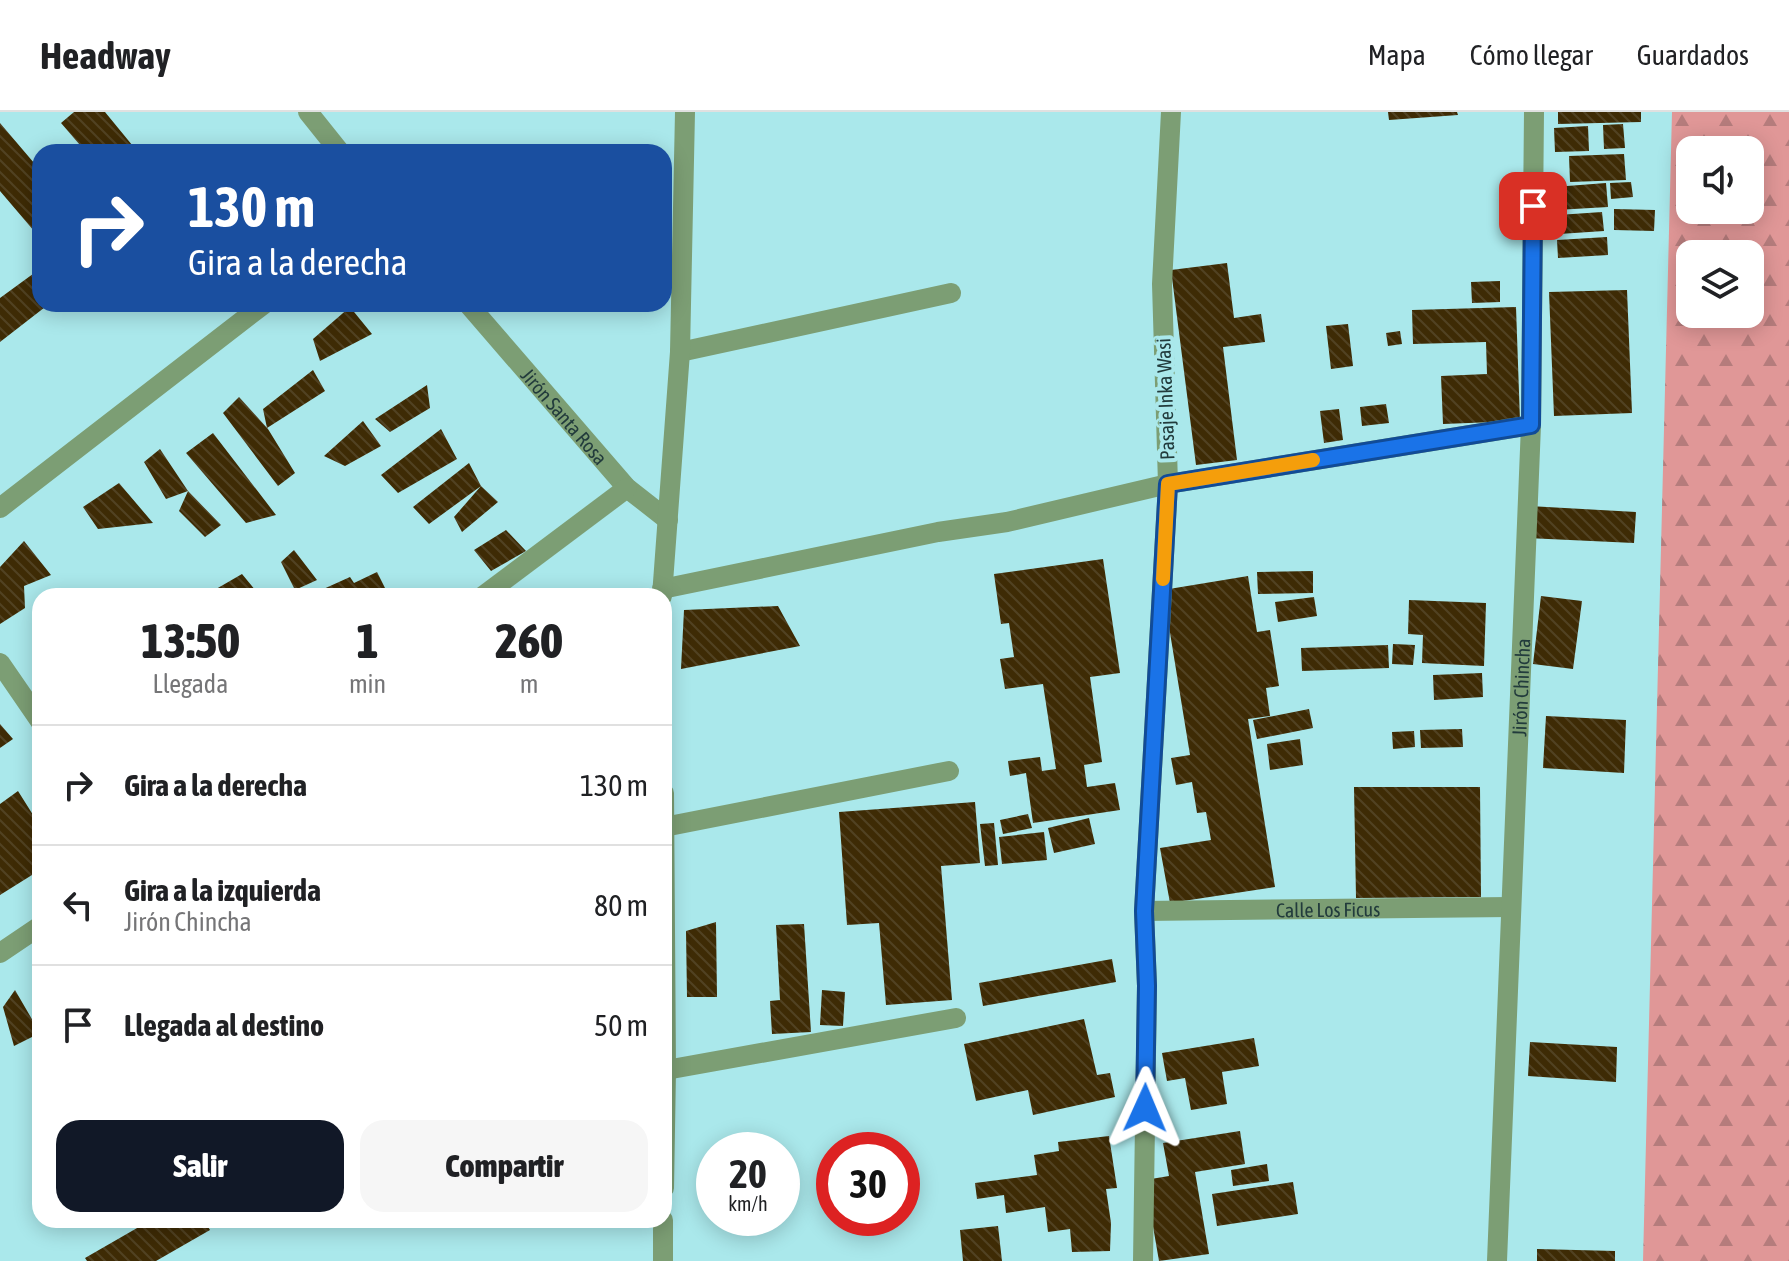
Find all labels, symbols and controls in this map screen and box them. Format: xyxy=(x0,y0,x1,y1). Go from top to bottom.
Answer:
text: Headway xyxy=(40,34,171,77)
text: Mapa xyxy=(1368,39,1426,71)
text: Cómo llegar xyxy=(1470,39,1593,71)
text: Guardados xyxy=(1637,39,1749,71)
map controls xyxy=(1676,136,1764,328)
button: sound xyxy=(1676,136,1764,224)
pin xyxy=(1499,172,1567,240)
text: 130 m xyxy=(188,175,315,239)
icon: right xyxy=(56,176,160,280)
icon: arrive xyxy=(1511,184,1555,228)
button: layers xyxy=(1676,240,1764,328)
text: Gira a la derecha xyxy=(188,241,408,283)
street label: Pasaje Inka Wasi xyxy=(1151,338,1179,460)
street label: Jirón Santa Rosa xyxy=(517,363,613,469)
text: 13:50 xyxy=(141,613,240,668)
text: 1 xyxy=(356,613,379,668)
text: 260 xyxy=(495,613,563,668)
street label: Jirón Chincha xyxy=(1507,638,1534,737)
text: Llegada xyxy=(153,669,228,699)
text: min xyxy=(349,669,386,699)
text: m xyxy=(520,669,538,699)
icon: right xyxy=(56,763,100,807)
text: Gira a la derecha xyxy=(124,768,307,802)
text: 130 m xyxy=(580,768,648,802)
text: Gira a la izquierda xyxy=(124,873,321,907)
icon: left xyxy=(56,883,100,927)
text: 80 m xyxy=(594,888,648,922)
street label: Calle Los Ficus xyxy=(1276,897,1380,921)
text: Jirón Chincha xyxy=(124,907,252,937)
icon: arrive xyxy=(56,1003,100,1047)
text: Llegada al destino xyxy=(124,1008,324,1042)
text: 50 m xyxy=(594,1008,648,1042)
position arrow xyxy=(1103,1066,1187,1150)
button: Salir xyxy=(56,1120,344,1212)
button: Compartir xyxy=(360,1120,648,1212)
speed limit sign: 30 xyxy=(816,1132,920,1236)
text: 20 xyxy=(729,1151,767,1196)
text: km/h xyxy=(728,1192,768,1215)

